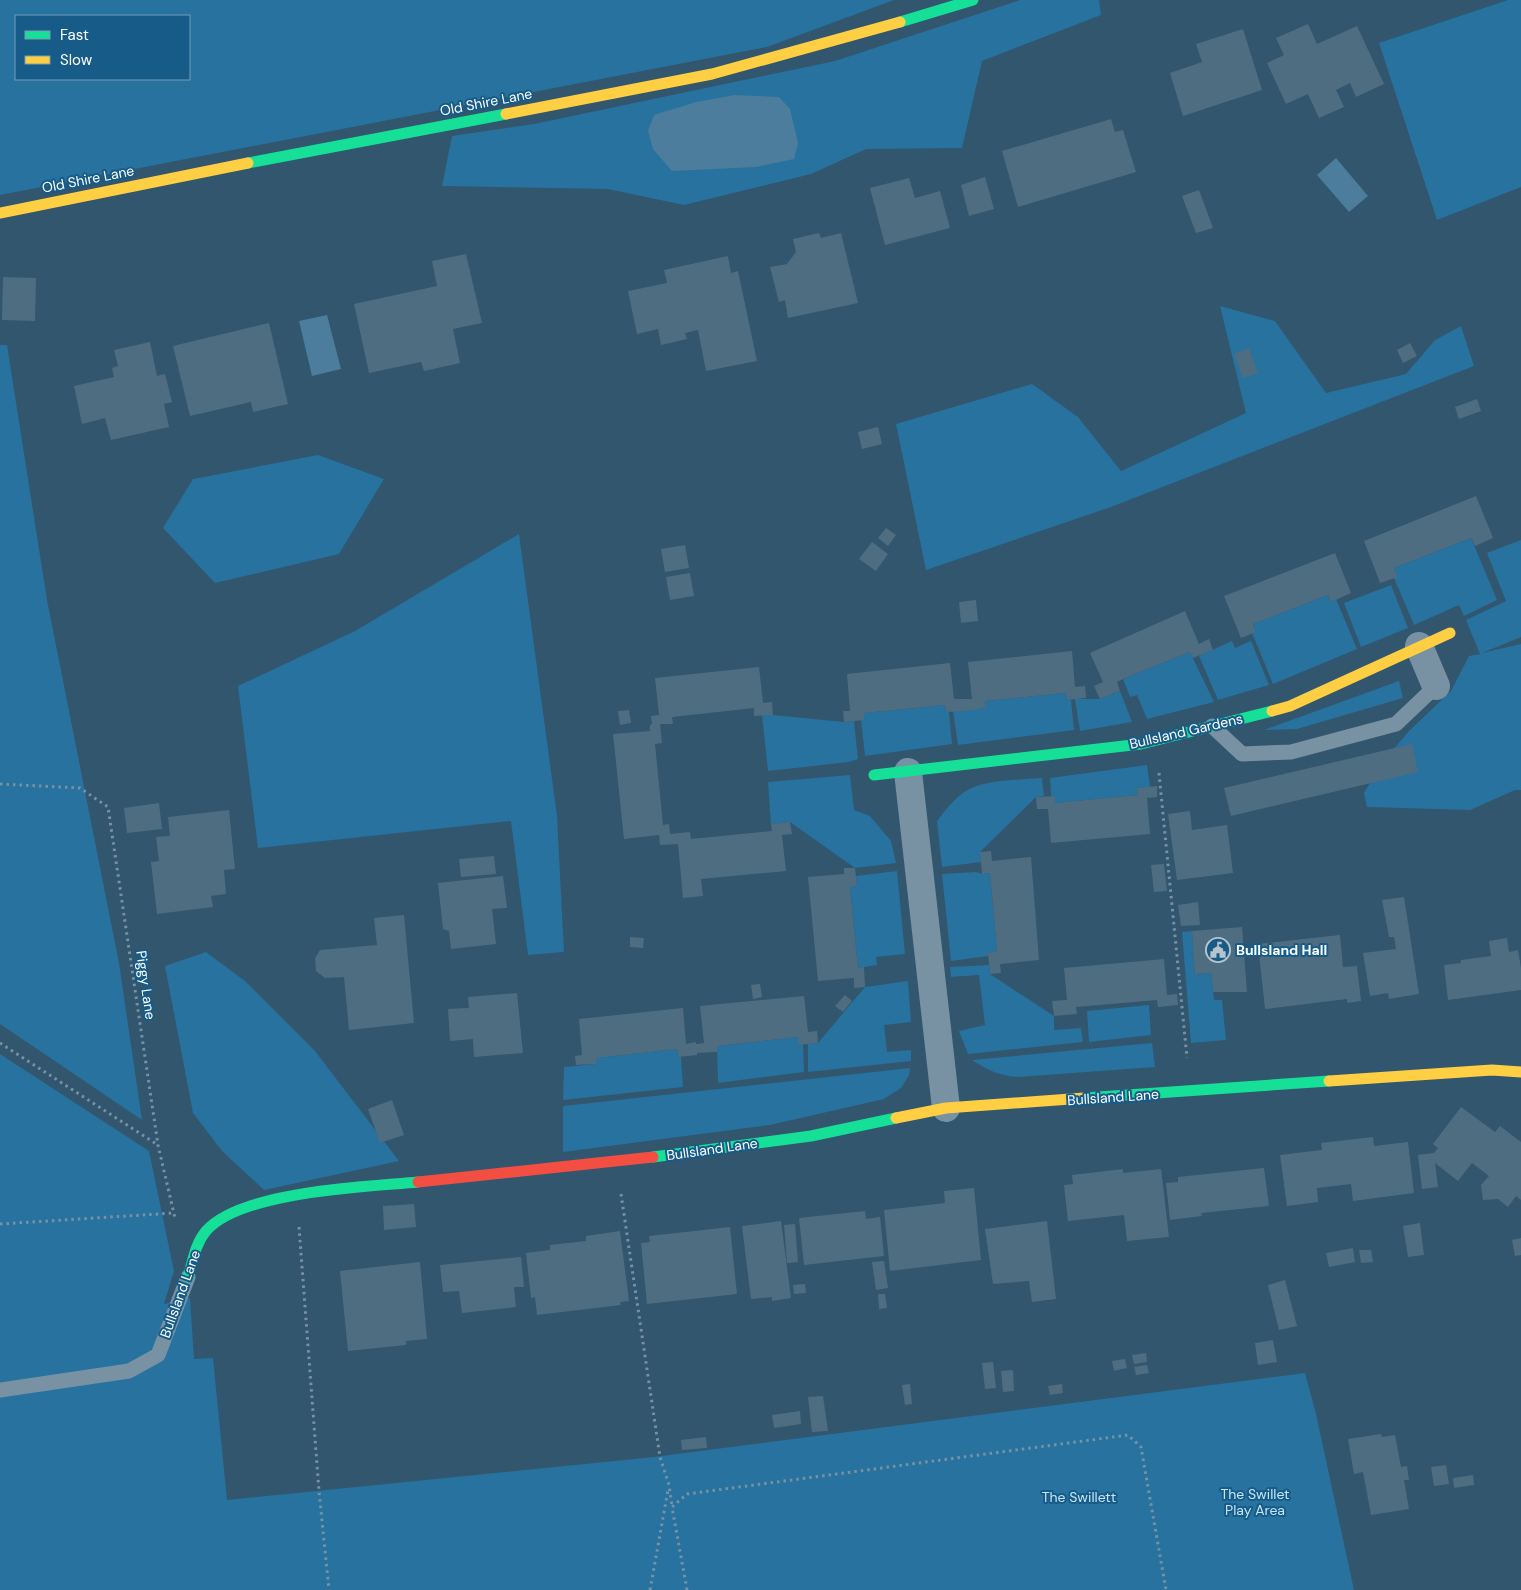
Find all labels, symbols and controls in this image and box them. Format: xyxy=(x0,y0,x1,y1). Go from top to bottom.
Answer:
legend xyxy=(15,15,190,80)
text: Fast xyxy=(60,25,89,45)
text: Slow xyxy=(60,50,93,70)
street label: Old Shire Lane xyxy=(438,84,534,120)
street label: Old Shire Lane xyxy=(40,161,136,197)
street label: Bullsland Gardens xyxy=(1127,709,1245,753)
public building icon: Bullsland Hall xyxy=(1205,937,1231,963)
place label: Bullsland Hall xyxy=(1236,941,1327,959)
street label: Piggy Lane xyxy=(132,949,160,1021)
street label: Bullsland Lane xyxy=(1066,1085,1160,1109)
street label: Bullsland Lane xyxy=(665,1134,759,1164)
street label: Bullsland Lane xyxy=(156,1248,204,1340)
park label: The Swillet Play Area xyxy=(1220,1485,1290,1519)
park label: The Swillett xyxy=(1042,1488,1116,1506)

